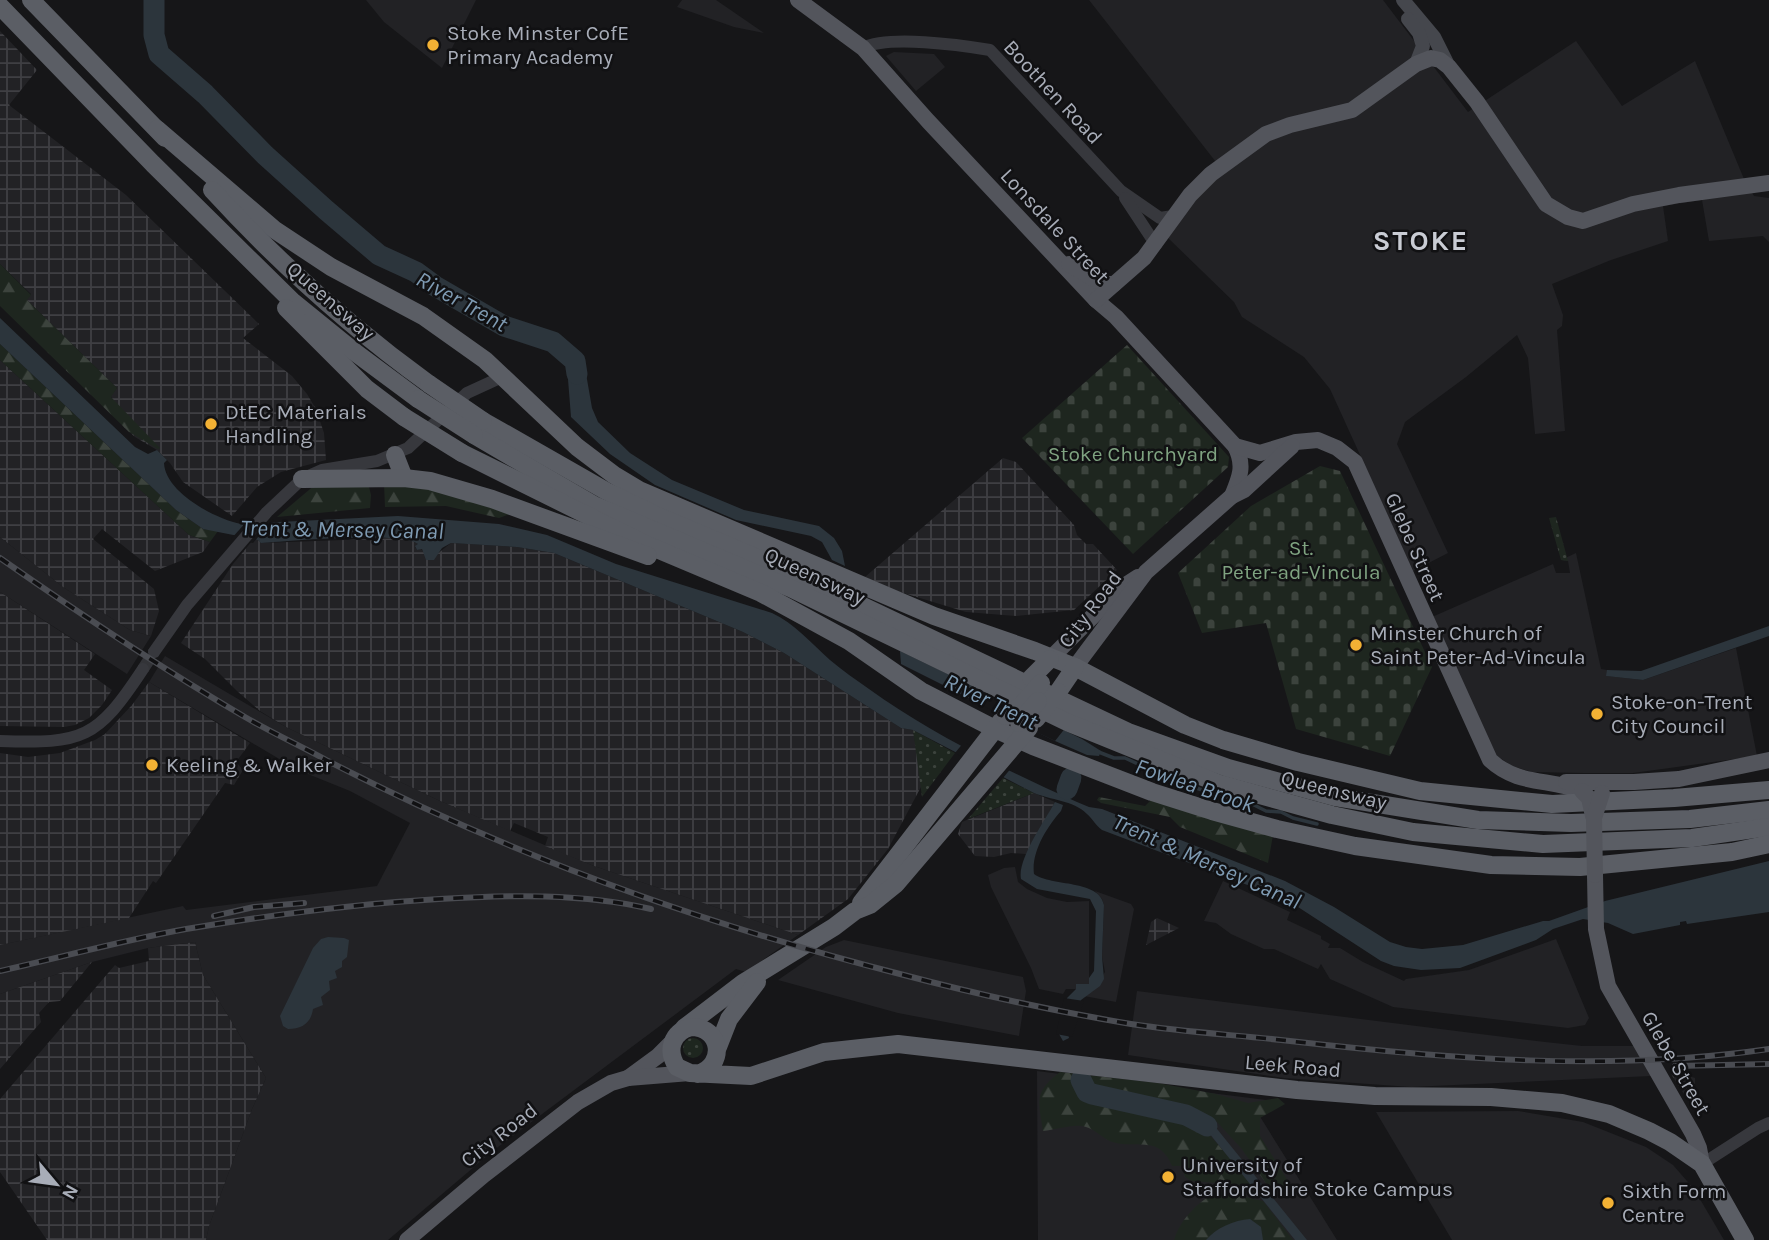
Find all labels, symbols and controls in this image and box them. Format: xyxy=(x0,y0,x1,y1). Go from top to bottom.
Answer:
place label: Stoke Minster CofE Primary Academy xyxy=(447,21,629,69)
street label: Boothen Road xyxy=(999,35,1107,149)
marker: Stoke Minster CofE Primary Academy xyxy=(425,37,441,53)
street label: Lonsdale Street xyxy=(996,164,1114,288)
district label: STOKE xyxy=(1373,224,1469,257)
street label: Queensway xyxy=(282,256,380,346)
water label: River Trent xyxy=(411,265,513,338)
place label: DtEC Materials Handling xyxy=(225,400,367,448)
marker: DtEC Materials Handling xyxy=(203,416,219,432)
park label: Stoke Churchyard xyxy=(1048,442,1218,466)
street label: Glebe Street xyxy=(1380,489,1450,605)
water label: Trent & Mersey Canal xyxy=(240,514,444,545)
park label: St. Peter-ad-Vincula xyxy=(1221,536,1381,584)
street label: Queensway xyxy=(761,542,869,610)
street label: City Road xyxy=(1053,566,1127,652)
place label: Minster Church of Saint Peter-Ad-Vincula xyxy=(1370,621,1586,669)
marker: Minster Church of Saint Peter-Ad-Vincula xyxy=(1348,637,1364,653)
water label: River Trent xyxy=(940,667,1043,736)
place label: Stoke-on-Trent City Council xyxy=(1611,690,1752,738)
marker: Stoke-on-Trent City Council xyxy=(1589,706,1605,722)
water label: Fowlea Brook xyxy=(1132,752,1258,819)
place label: Keeling & Walker xyxy=(166,753,332,777)
marker: Keeling & Walker xyxy=(144,757,160,773)
street label: Queensway xyxy=(1279,765,1390,815)
water label: Trent & Mersey Canal xyxy=(1108,808,1305,915)
street label: Glebe Street xyxy=(1637,1007,1715,1119)
street label: Leek Road xyxy=(1244,1050,1342,1082)
street label: City Road xyxy=(456,1098,542,1172)
north arrow xyxy=(21,1149,91,1219)
place label: University of Staffordshire Stoke Campus xyxy=(1182,1153,1453,1201)
marker: University of Staffordshire Stoke Campus xyxy=(1160,1169,1176,1185)
place label: Sixth Form Centre xyxy=(1622,1179,1726,1227)
text: N xyxy=(57,1180,83,1203)
marker: Sixth Form Centre xyxy=(1600,1195,1616,1211)

